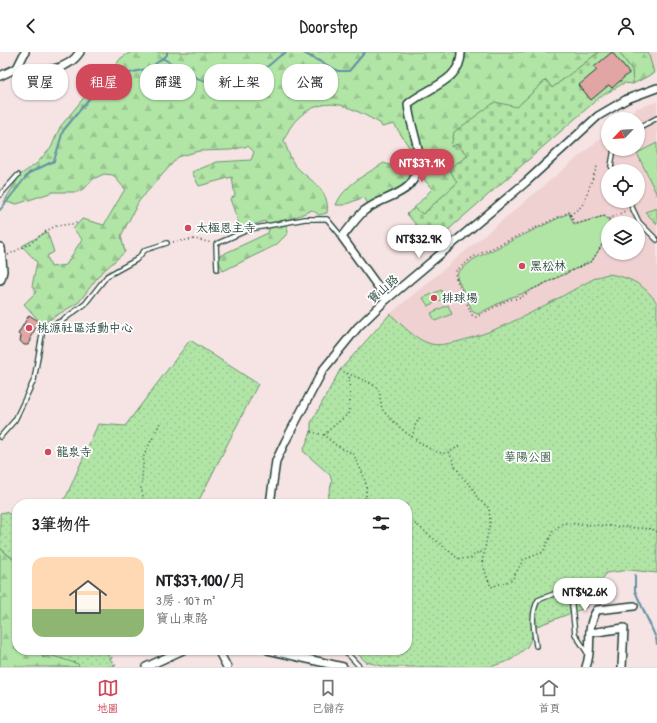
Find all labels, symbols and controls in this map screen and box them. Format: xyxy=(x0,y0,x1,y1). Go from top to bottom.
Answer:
text: Doorstep xyxy=(300,14,357,39)
icon: back xyxy=(20,15,42,37)
icon: person xyxy=(615,15,637,37)
chip: 買屋 xyxy=(12,64,68,100)
chip: 租屋 xyxy=(76,64,132,100)
chip: 篩選 xyxy=(140,64,196,100)
chip: 新上架 xyxy=(204,64,274,100)
chip: 公寓 xyxy=(282,64,338,100)
north arrow xyxy=(601,112,645,156)
map controls xyxy=(601,112,645,260)
pin: NT$37.1K xyxy=(381,149,463,183)
text: NT$37.1K xyxy=(399,153,445,171)
button: locate xyxy=(601,164,645,208)
button: layers xyxy=(601,216,645,260)
place label: 太極恩主寺 xyxy=(196,219,256,236)
marker: 太極恩主寺 xyxy=(183,223,193,233)
pin: NT$32.9K xyxy=(378,225,460,259)
text: NT$32.9K xyxy=(396,229,442,247)
place label: 黑松林 xyxy=(530,257,566,274)
marker: 黑松林 xyxy=(517,261,527,271)
street label: 寶山路 xyxy=(364,270,402,307)
place label: 排球場 xyxy=(442,289,478,306)
marker: 排球場 xyxy=(429,293,439,303)
place label: 桃源社區活動中心 xyxy=(37,319,133,336)
marker: 桃源社區活動中心 xyxy=(24,323,34,333)
place label: 龍泉寺 xyxy=(56,443,92,460)
marker: 龍泉寺 xyxy=(43,447,53,457)
park label: 華陽公園 xyxy=(504,448,552,465)
text: 3筆物件 xyxy=(32,512,91,535)
icon: filters xyxy=(370,512,392,534)
text: NT$37,100/月 xyxy=(156,568,247,591)
icon: home xyxy=(64,573,112,621)
pin: NT$42.6K xyxy=(544,578,626,612)
text: NT$42.6K xyxy=(562,582,608,600)
text: 3房 · 107 m² xyxy=(156,591,215,609)
text: 寶山東路 xyxy=(156,609,208,627)
tab: 地圖 xyxy=(97,677,119,715)
tab: 已儲存 xyxy=(312,677,345,715)
tab: 首頁 xyxy=(538,677,560,715)

